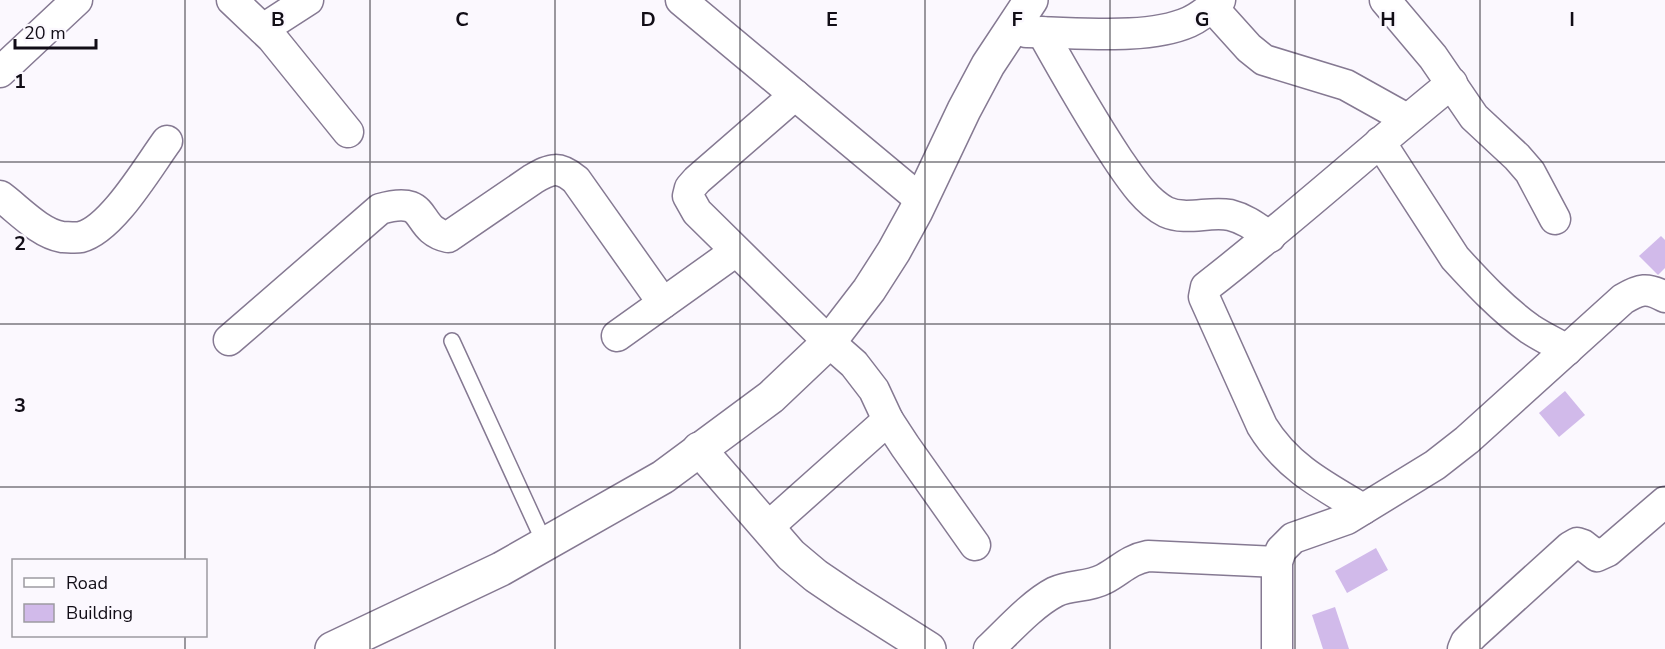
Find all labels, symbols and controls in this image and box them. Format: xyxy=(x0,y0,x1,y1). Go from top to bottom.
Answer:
text: B xyxy=(271,6,285,33)
text: C xyxy=(455,6,469,33)
text: D xyxy=(640,6,656,33)
text: E xyxy=(826,6,838,33)
text: F xyxy=(1011,6,1023,33)
text: G xyxy=(1195,6,1209,33)
text: H xyxy=(1380,6,1396,33)
text: I xyxy=(1569,6,1575,33)
scale bar xyxy=(15,12,96,50)
text: 20 m xyxy=(24,21,66,45)
text: 1 xyxy=(14,68,26,95)
text: 2 xyxy=(14,230,26,257)
text: 3 xyxy=(14,392,26,419)
legend xyxy=(12,559,207,637)
text: Road xyxy=(66,571,108,595)
text: Building xyxy=(66,601,133,625)

